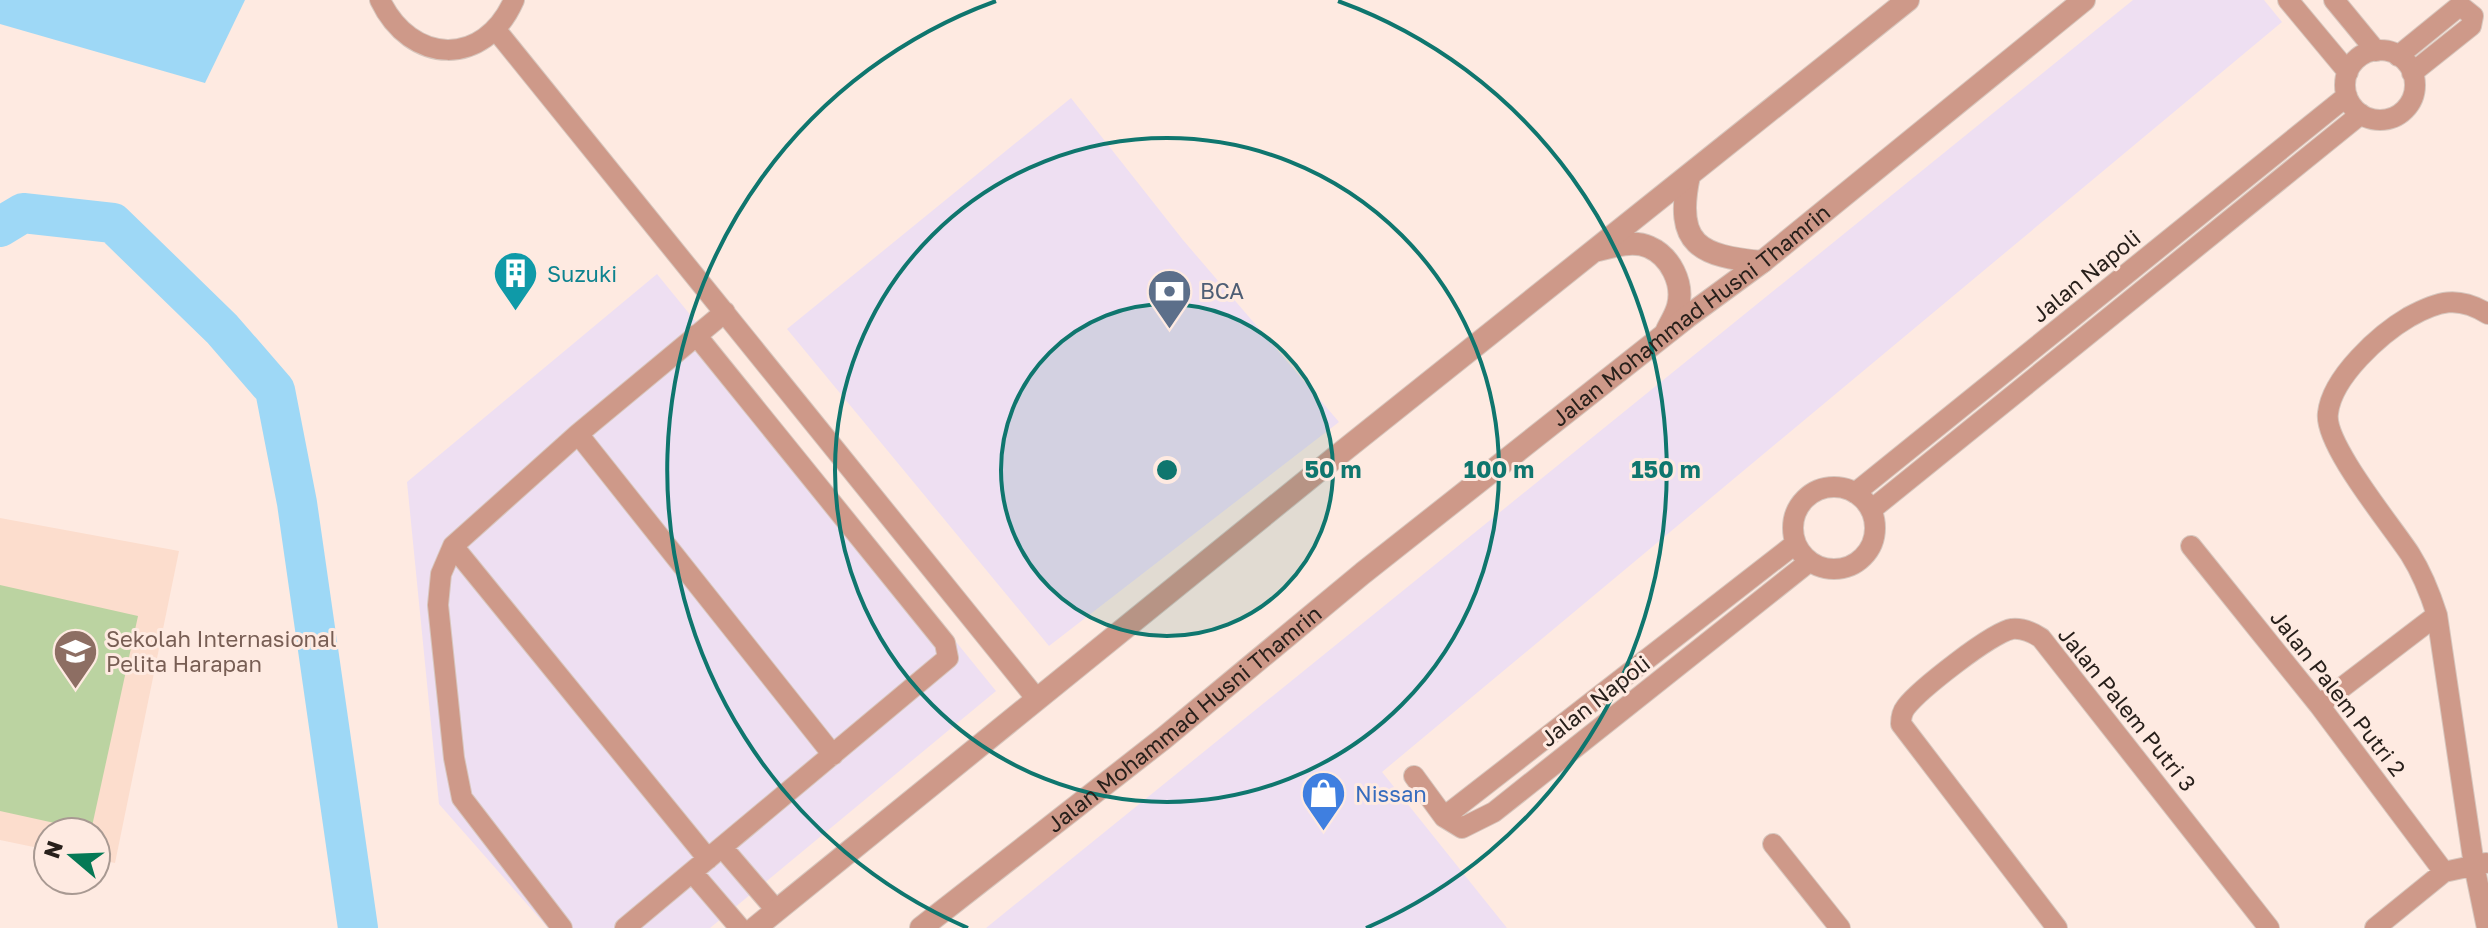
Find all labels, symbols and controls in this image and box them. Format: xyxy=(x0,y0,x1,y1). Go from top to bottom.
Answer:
street label: Jalan Mohammad Husni Thamrin xyxy=(1546,198,1835,432)
street label: Jalan Napoli xyxy=(2026,224,2145,328)
building icon: Suzuki xyxy=(492,250,540,313)
place label: Suzuki xyxy=(547,260,617,287)
bank icon: BCA xyxy=(1145,267,1193,330)
place label: BCA xyxy=(1200,277,1244,304)
text: 50 m xyxy=(1304,454,1362,483)
text: 100 m xyxy=(1464,454,1534,483)
text: 150 m xyxy=(1631,454,1701,483)
centre of rings xyxy=(1153,456,1181,484)
street label: Jalan Mohammad Husni Thamrin xyxy=(1041,599,1326,838)
street label: Jalan Palem Putri 2 xyxy=(2265,604,2412,781)
street label: Jalan Palem Putri 3 xyxy=(2053,621,2202,796)
place label: Sekolah Internasional Pelita Harapan xyxy=(106,625,337,677)
school or university icon: Sekolah Internasional Pelita Harapan xyxy=(51,628,99,691)
street label: Jalan Napoli xyxy=(1534,649,1655,752)
shop icon: Nissan xyxy=(1300,770,1348,833)
place label: Nissan xyxy=(1355,780,1427,807)
north arrow xyxy=(32,816,112,896)
text: N xyxy=(37,837,68,862)

